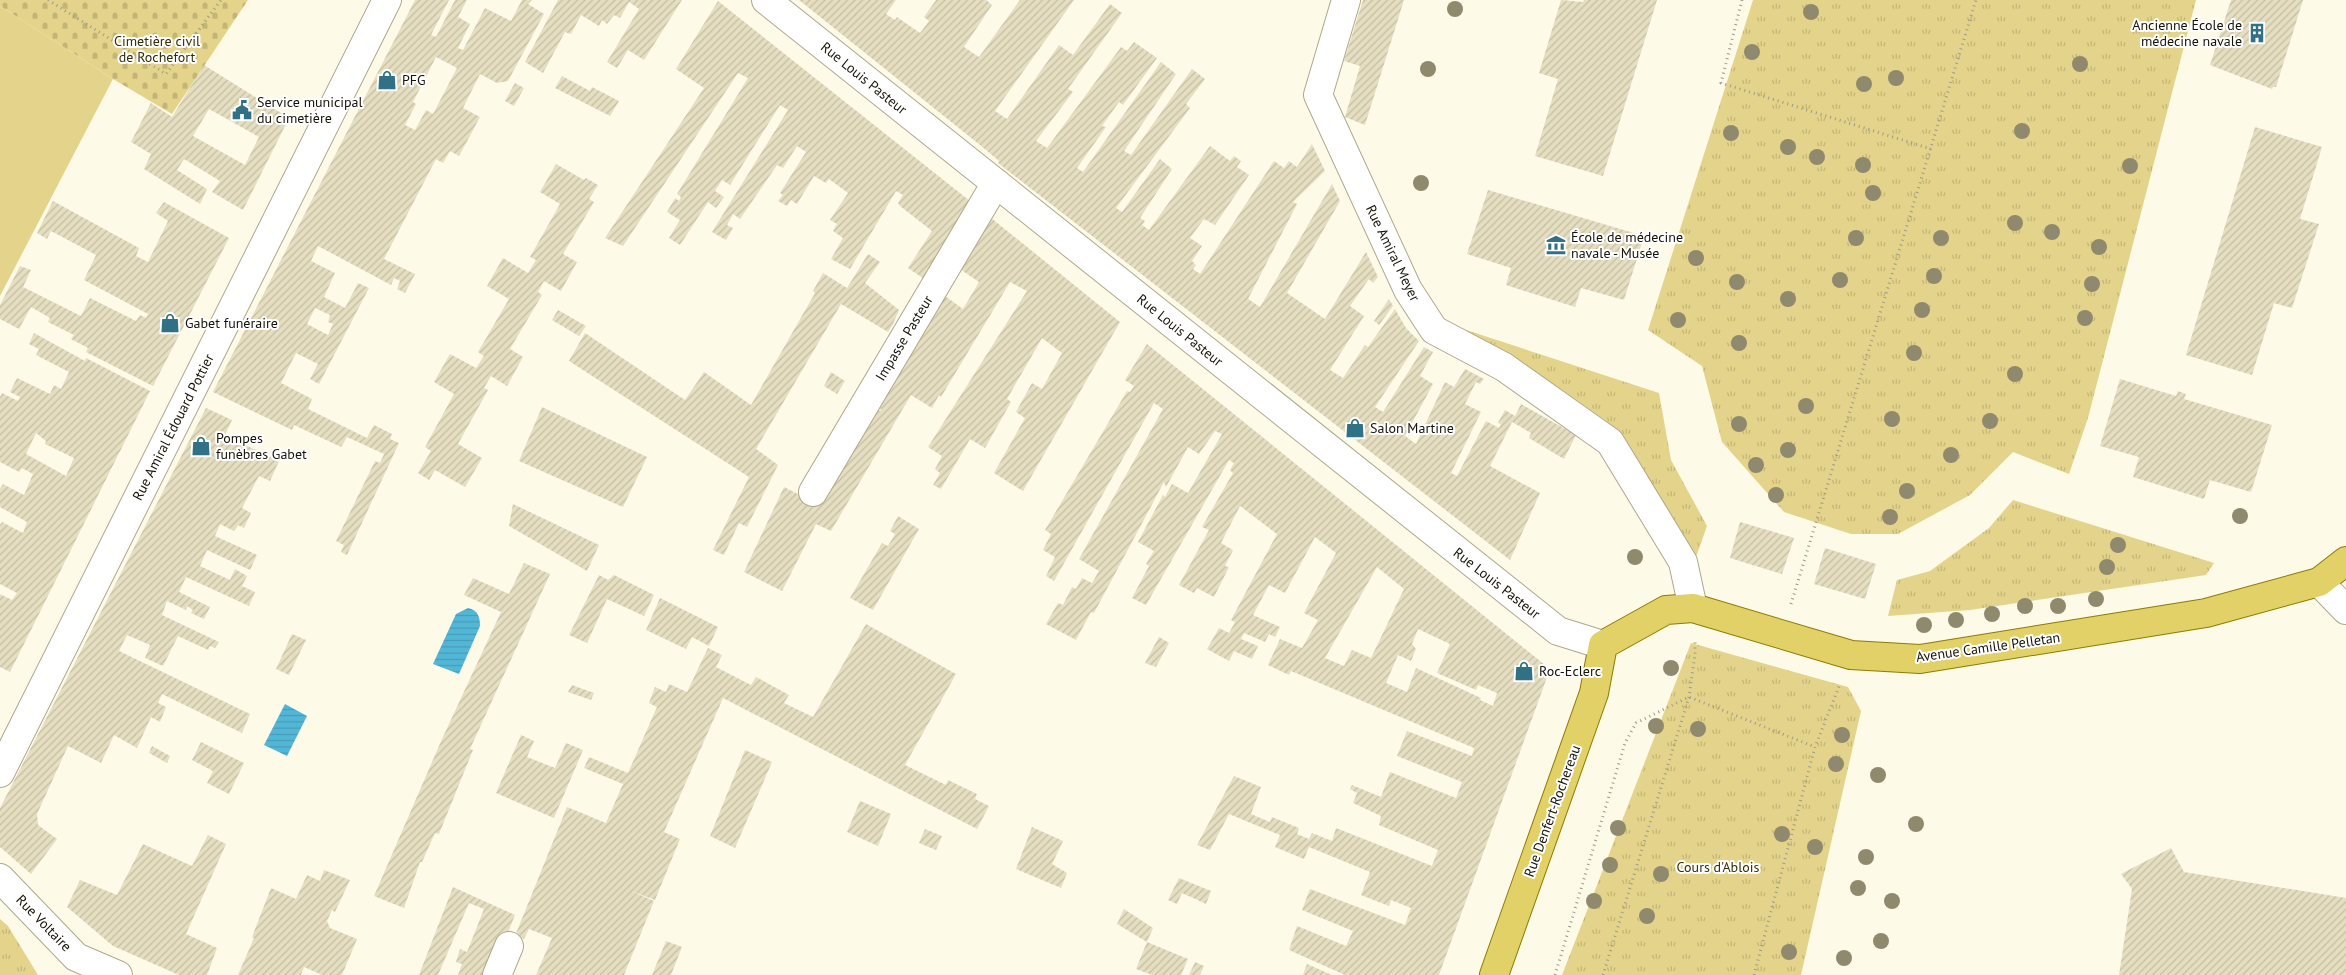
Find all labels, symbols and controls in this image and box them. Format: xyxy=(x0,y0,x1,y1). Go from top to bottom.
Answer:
place label: Ancienne École de médecine navale xyxy=(2132,16,2242,50)
building icon: Ancienne École de médecine navale xyxy=(2246,22,2268,44)
park label: Cimetière civil de Rochefort xyxy=(114,32,200,66)
street label: Rue Louis Pasteur xyxy=(817,38,911,118)
shop icon: PFG xyxy=(376,69,398,91)
place label: PFG xyxy=(402,71,426,89)
place label: Service municipal du cimetière xyxy=(257,93,363,127)
public building icon: Service municipal du cimetière xyxy=(231,99,253,121)
street label: Rue Amiral Meyer xyxy=(1362,202,1424,304)
place label: École de médecine navale - Musée xyxy=(1571,228,1683,262)
museum icon: École de médecine navale - Musée xyxy=(1545,234,1567,256)
street label: Rue Louis Pasteur xyxy=(1133,290,1227,370)
street label: Impasse Pasteur xyxy=(871,292,937,384)
shop icon: Gabet funéraire xyxy=(159,312,181,334)
place label: Gabet funéraire xyxy=(185,314,278,332)
street label: Rue Amiral Édouard Pottier xyxy=(128,351,218,503)
shop icon: Salon Martine xyxy=(1344,417,1366,439)
place label: Salon Martine xyxy=(1370,419,1454,437)
place label: Pompes funèbres Gabet xyxy=(216,429,307,463)
shop icon: Pompes funèbres Gabet xyxy=(190,435,212,457)
street label: Rue Louis Pasteur xyxy=(1450,543,1544,623)
street label: Avenue Camille Pelletan xyxy=(1915,628,2061,666)
shop icon: Roc-Eclerc xyxy=(1513,660,1535,682)
place label: Roc-Eclerc xyxy=(1539,662,1601,680)
street label: Rue Denfert-Rochereau xyxy=(1520,743,1584,879)
park label: Cours d'Ablois xyxy=(1677,858,1760,876)
street label: Rue Voltaire xyxy=(12,891,76,955)

